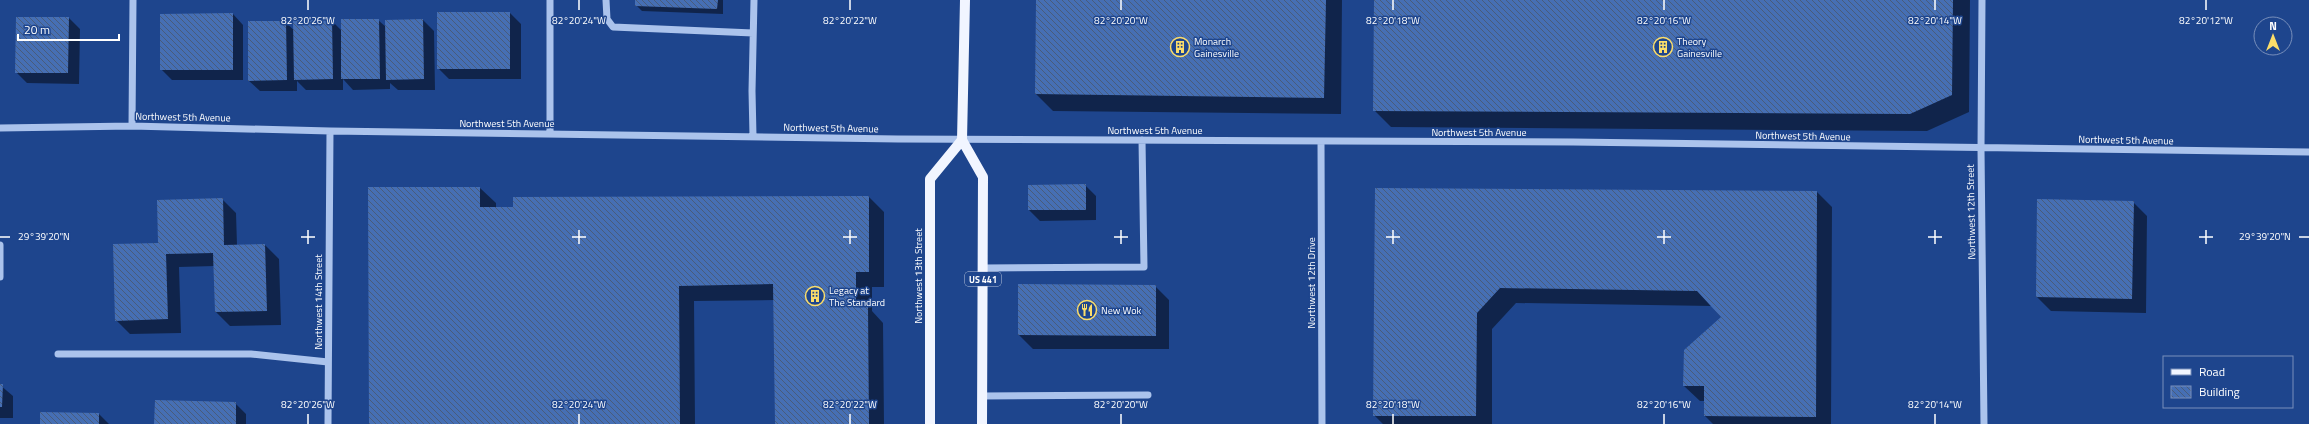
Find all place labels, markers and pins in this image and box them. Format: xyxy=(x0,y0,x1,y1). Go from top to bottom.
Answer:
place label: Monarch Gainesville xyxy=(1194,34,1239,61)
place label: Theory Gainesville xyxy=(1677,34,1722,61)
building icon: Monarch Gainesville xyxy=(1169,36,1191,58)
building icon: Theory Gainesville xyxy=(1652,36,1674,58)
place label: Legacy at The Standard xyxy=(829,283,885,310)
building icon: Legacy at The Standard xyxy=(804,285,826,307)
restaurant icon: New Wok xyxy=(1076,299,1098,321)
place label: New Wok xyxy=(1101,303,1141,318)

